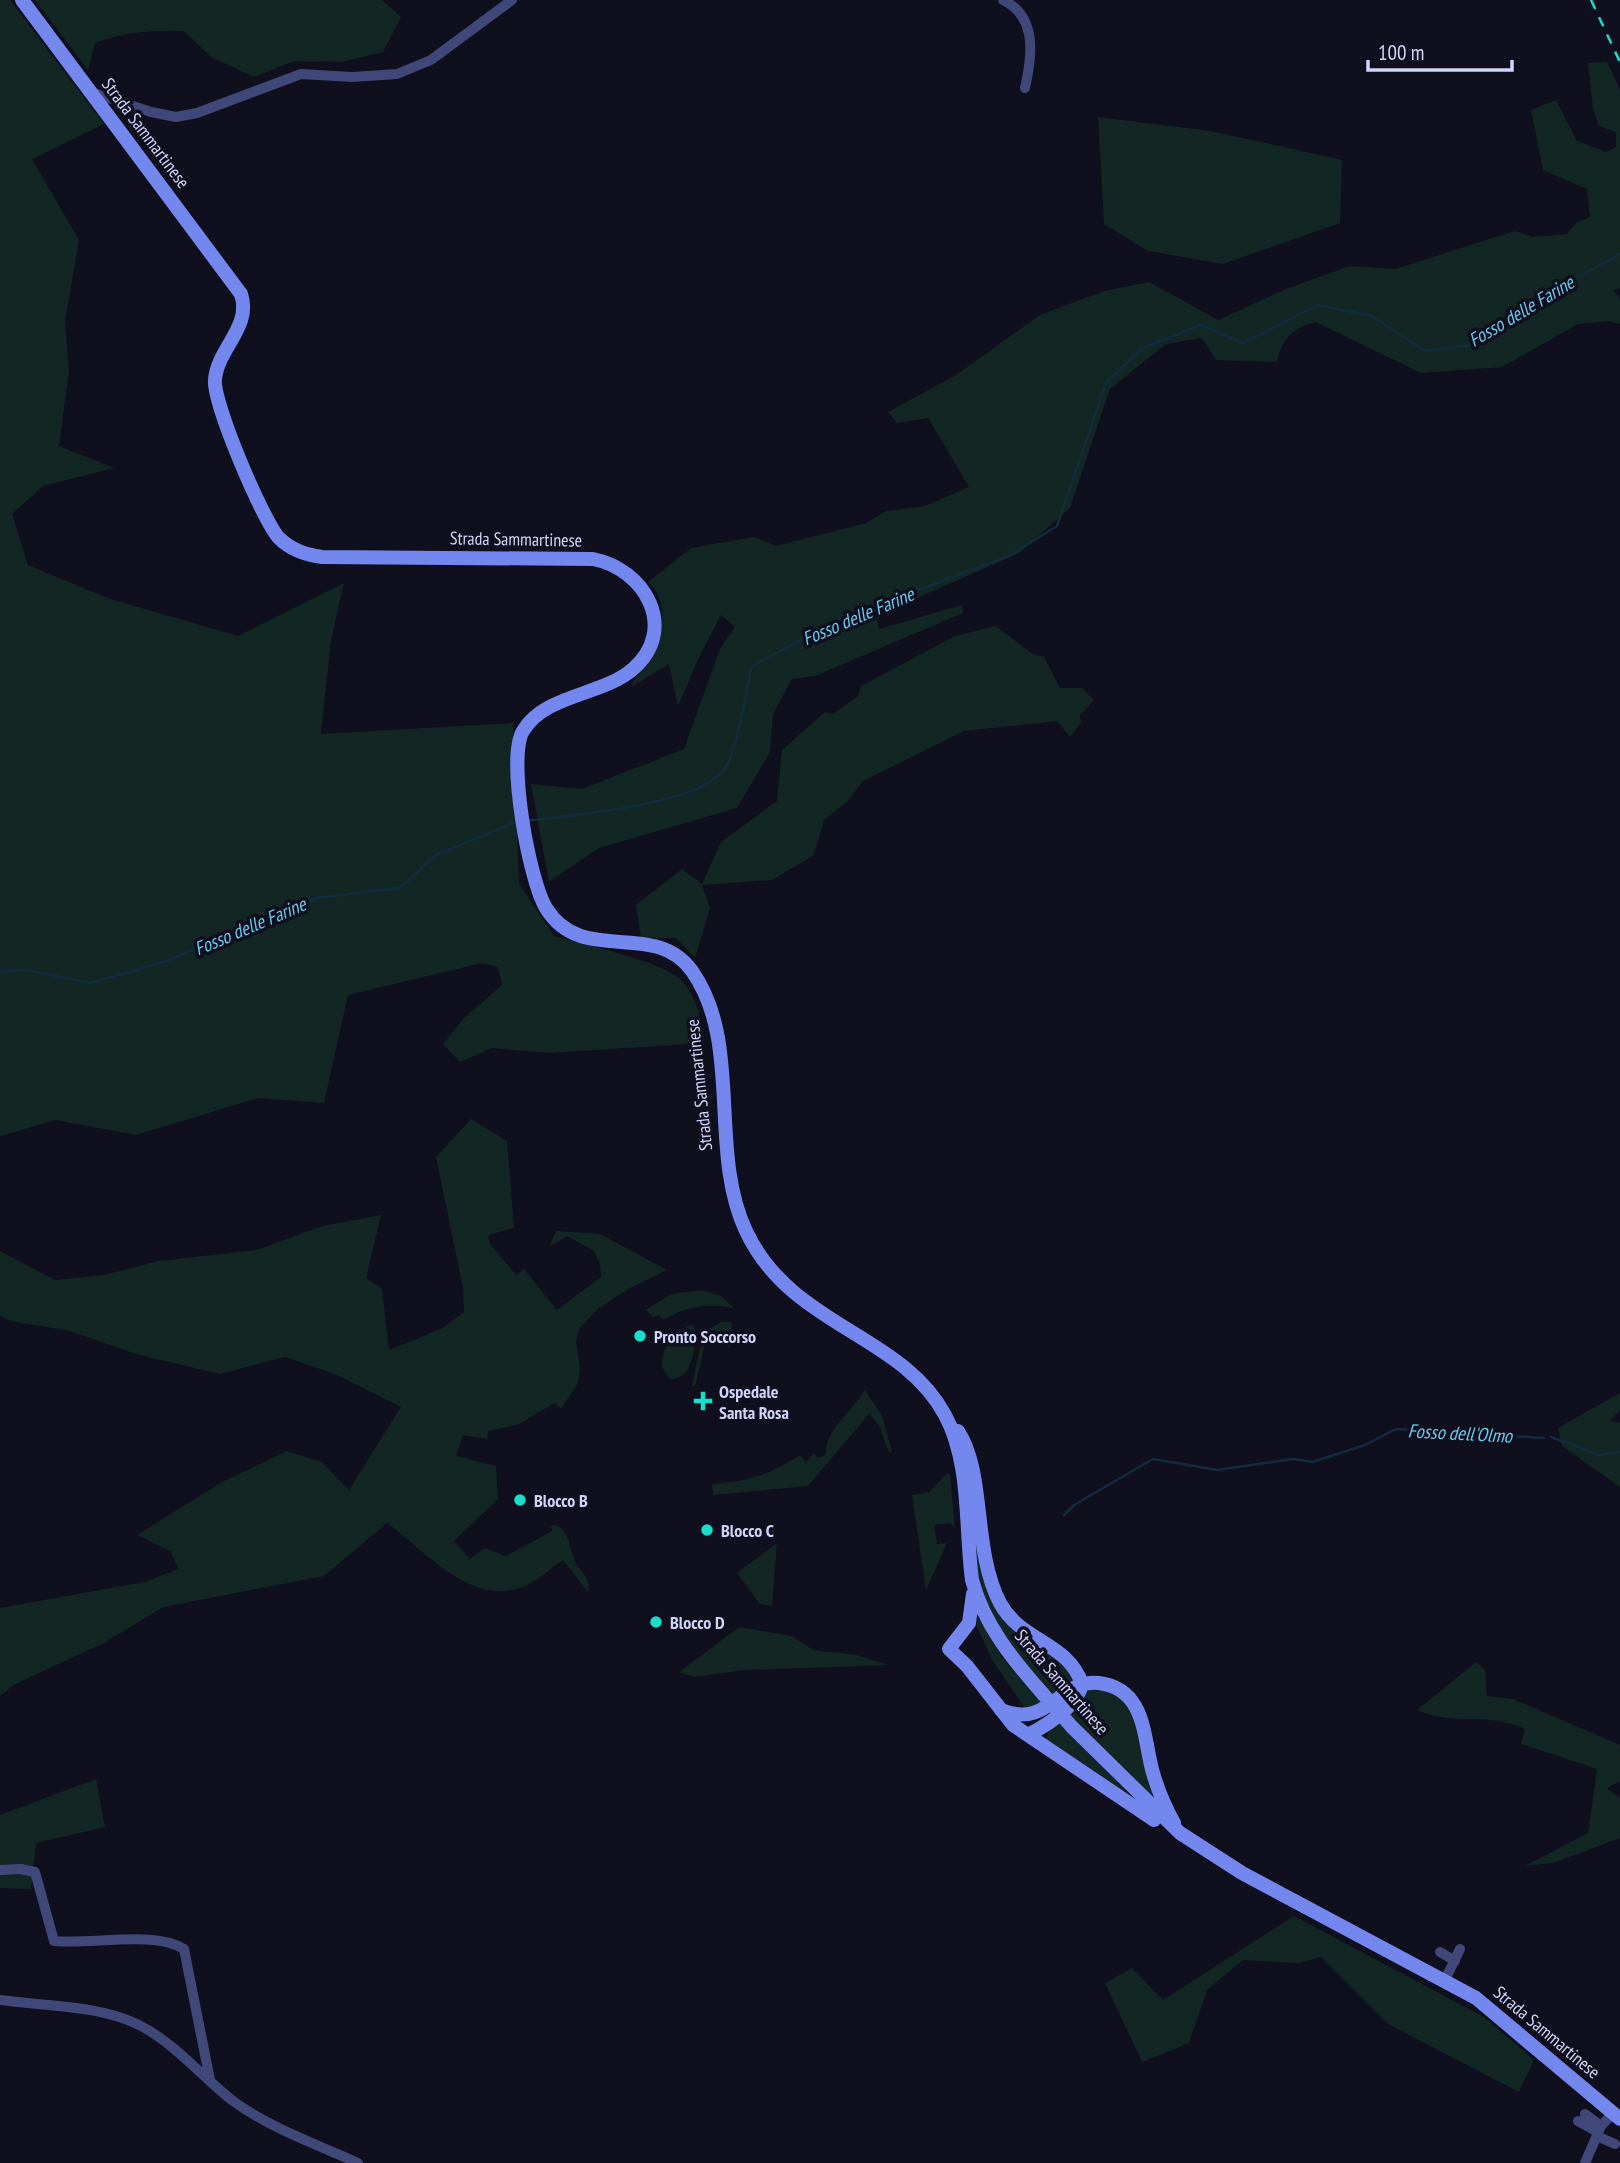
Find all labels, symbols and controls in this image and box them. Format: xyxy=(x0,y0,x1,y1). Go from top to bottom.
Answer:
scale bar xyxy=(1368,28,1512,72)
text: 100 m xyxy=(1378,39,1424,66)
street label: Strada Sammartinese xyxy=(97,73,195,193)
water label: Fosso delle Farine xyxy=(1464,270,1579,352)
street label: Strada Sammartinese xyxy=(450,526,582,552)
water label: Fosso delle Farine xyxy=(799,581,918,650)
water label: Fosso delle Farine xyxy=(191,891,310,960)
street label: Strada Sammartinese xyxy=(681,1018,717,1152)
place label: Pronto Soccorso xyxy=(654,1325,756,1348)
marker: Pronto Soccorso xyxy=(632,1328,648,1344)
place label: Ospedale Santa Rosa xyxy=(719,1380,789,1424)
marker: Ospedale Santa Rosa xyxy=(693,1391,713,1411)
water label: Fosso dell'Olmo xyxy=(1407,1418,1515,1448)
place label: Blocco B xyxy=(534,1489,588,1512)
marker: Blocco B xyxy=(512,1492,528,1508)
place label: Blocco C xyxy=(721,1519,774,1542)
marker: Blocco C xyxy=(699,1522,715,1538)
place label: Blocco D xyxy=(670,1611,725,1634)
marker: Blocco D xyxy=(648,1614,664,1630)
street label: Strada Sammartinese xyxy=(1010,1625,1114,1739)
street label: Strada Sammartinese xyxy=(1489,1981,1605,2083)

